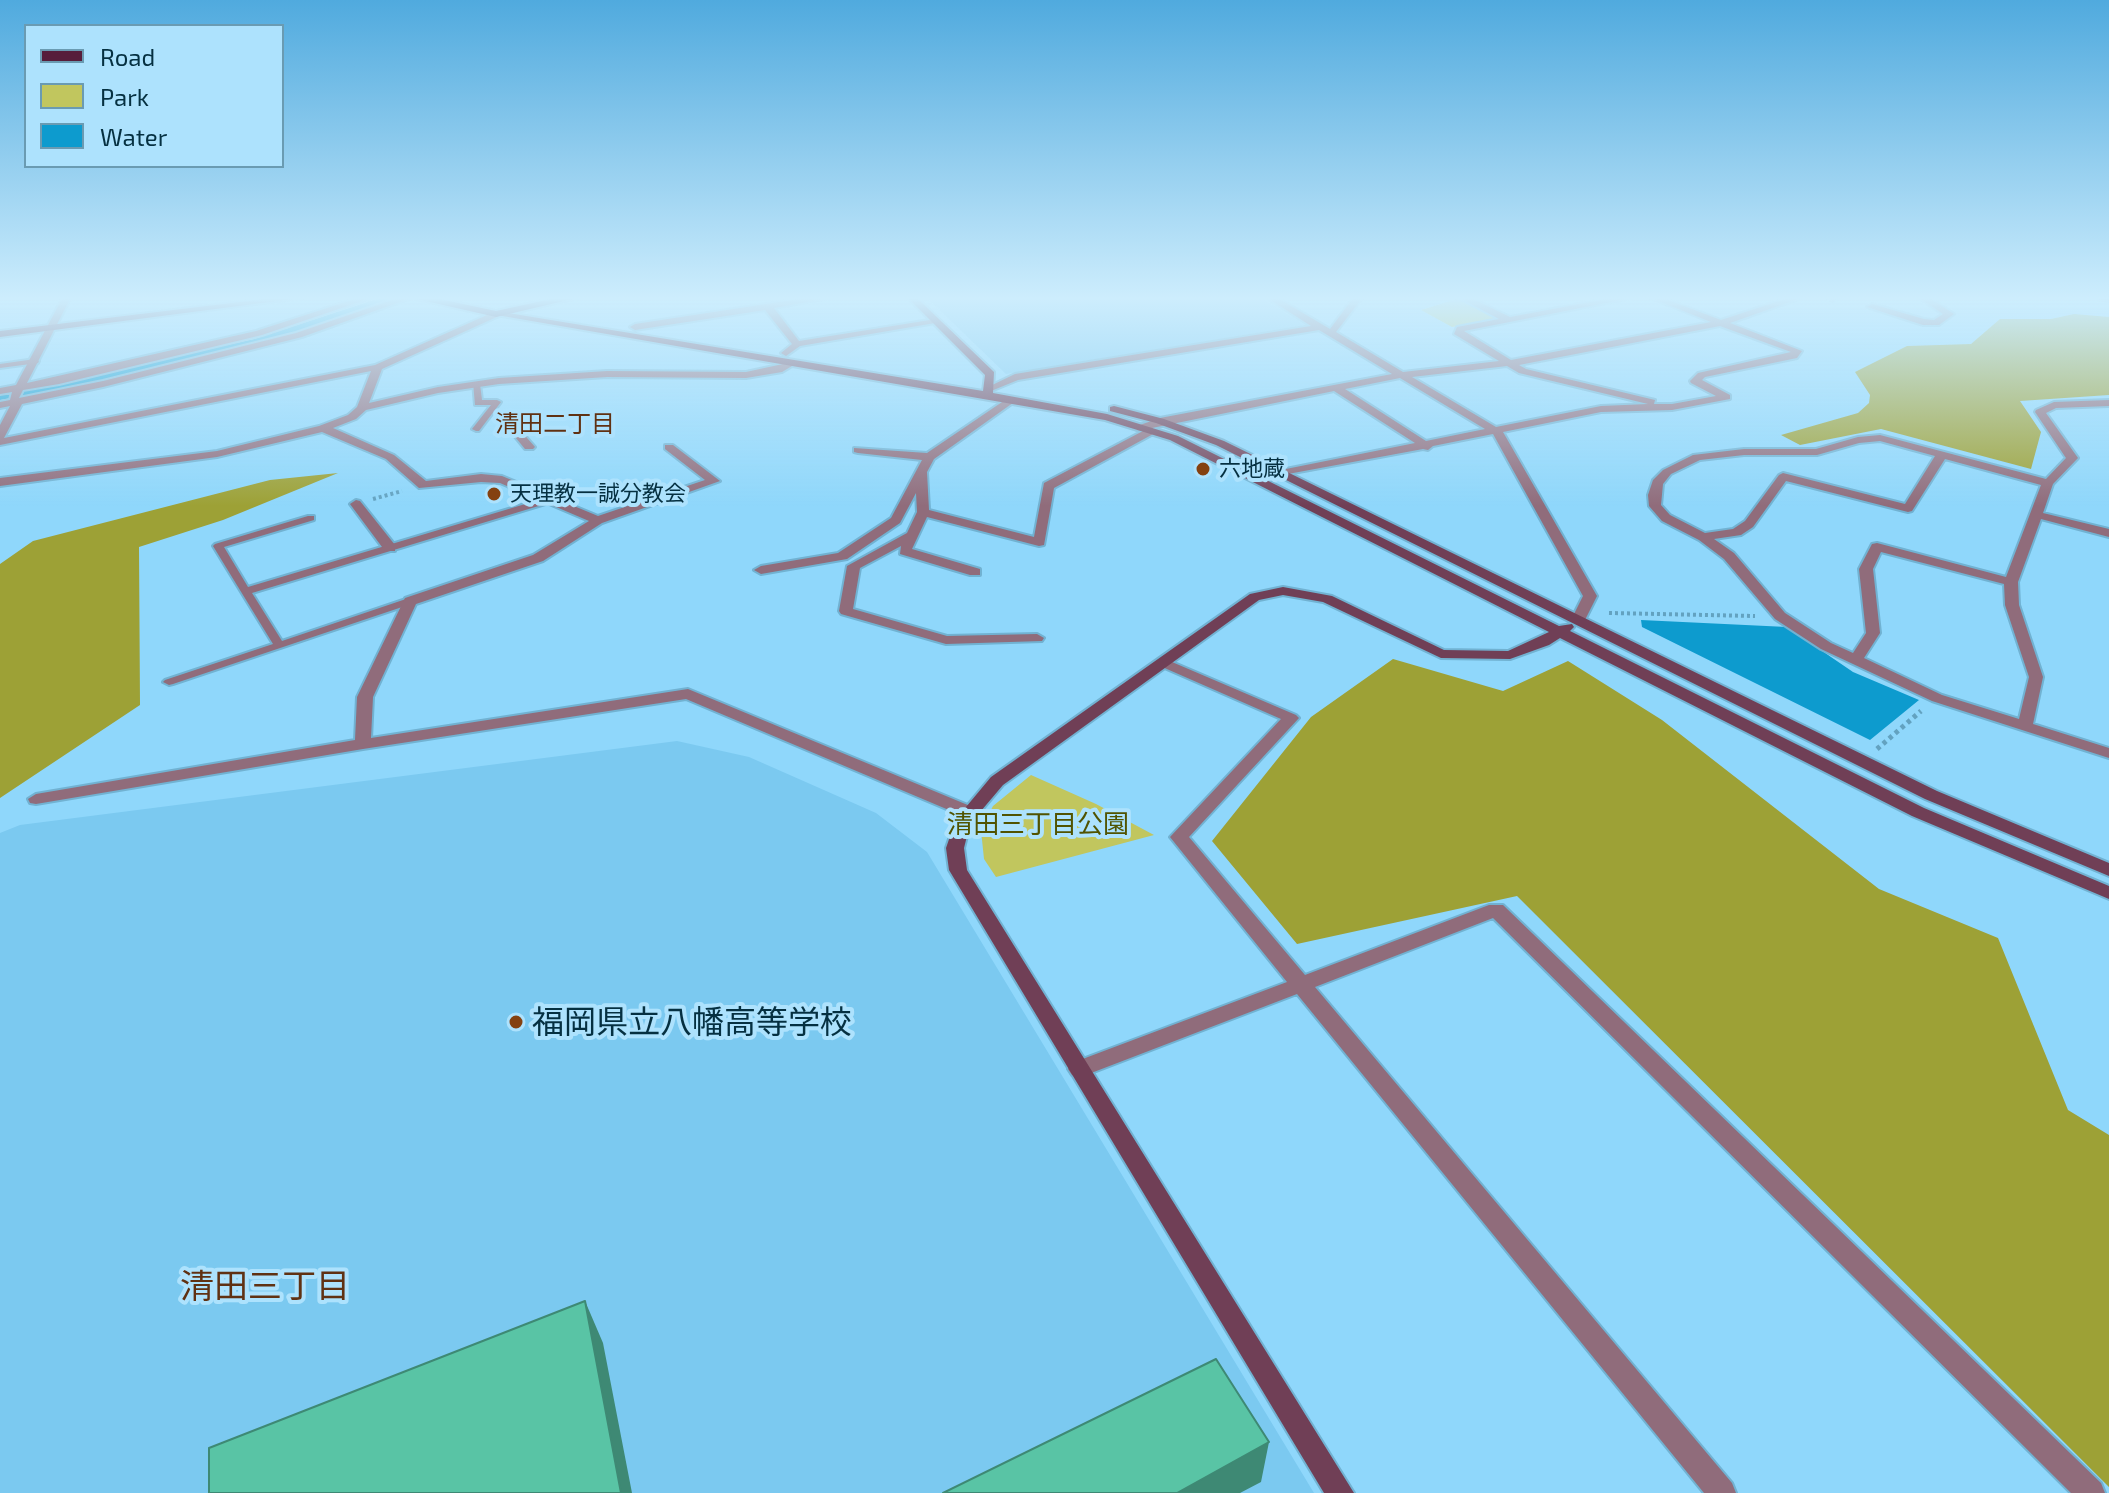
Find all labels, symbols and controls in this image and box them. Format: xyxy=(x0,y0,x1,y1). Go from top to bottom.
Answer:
legend xyxy=(24,24,284,168)
text: Road xyxy=(100,42,155,71)
text: Park xyxy=(100,82,149,111)
text: Water xyxy=(100,122,167,151)
district label: 清田二丁目 xyxy=(495,410,615,438)
place label: 六地蔵 xyxy=(1219,456,1285,482)
marker: 六地蔵 xyxy=(1194,460,1212,478)
place label: 天理教一誠分教会 xyxy=(510,481,686,507)
marker: 天理教一誠分教会 xyxy=(485,485,503,503)
park label: 清田三丁目公園 xyxy=(947,808,1129,840)
place label: 福岡県立八幡高等学校 xyxy=(532,1003,852,1041)
marker: 福岡県立八幡高等学校 xyxy=(507,1013,525,1031)
district label: 清田三丁目 xyxy=(180,1267,350,1307)

